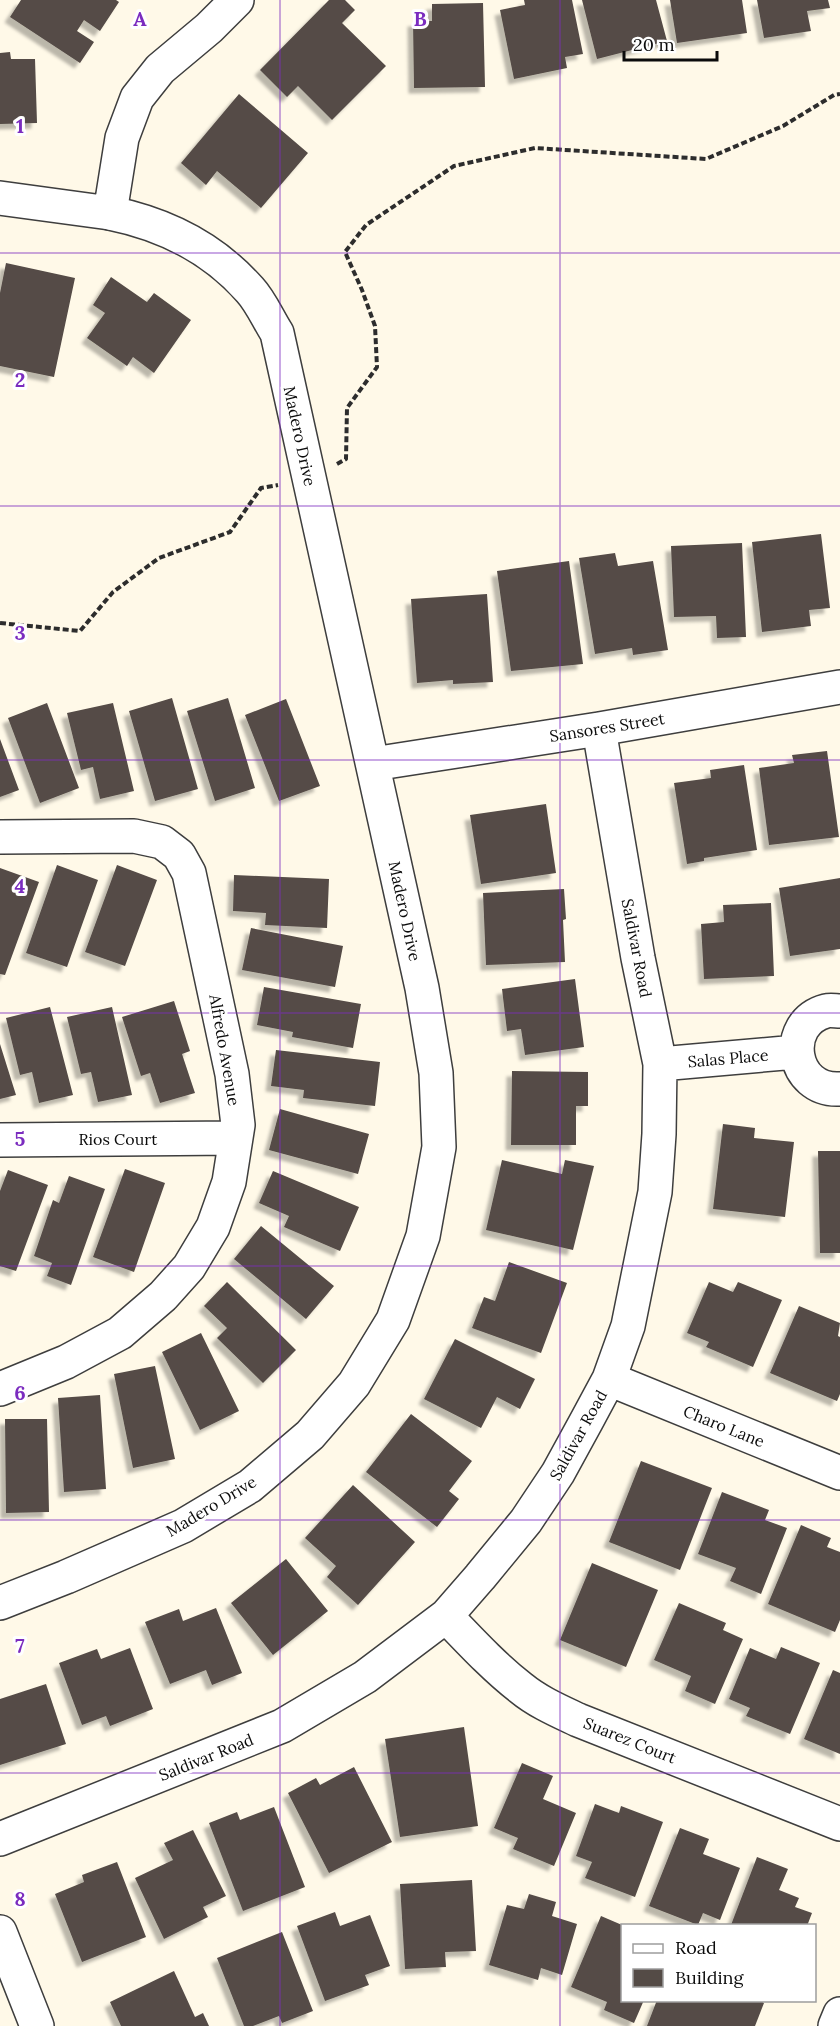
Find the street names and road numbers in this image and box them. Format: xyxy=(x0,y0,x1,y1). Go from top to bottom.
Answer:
street label: Madero Drive xyxy=(280,384,320,488)
street label: Sansores Street xyxy=(548,708,667,746)
street label: Madero Drive xyxy=(385,859,425,963)
street label: Saldivar Road xyxy=(618,897,656,999)
street label: Alfredo Avenue xyxy=(205,992,245,1108)
street label: Salas Place xyxy=(687,1044,769,1071)
street label: Rios Court xyxy=(79,1129,158,1149)
street label: Saldivar Road xyxy=(545,1386,611,1484)
street label: Charo Lane xyxy=(681,1401,768,1451)
street label: Madero Drive xyxy=(162,1471,260,1541)
street label: Suarez Court xyxy=(581,1712,680,1768)
street label: Saldivar Road xyxy=(156,1729,257,1785)

